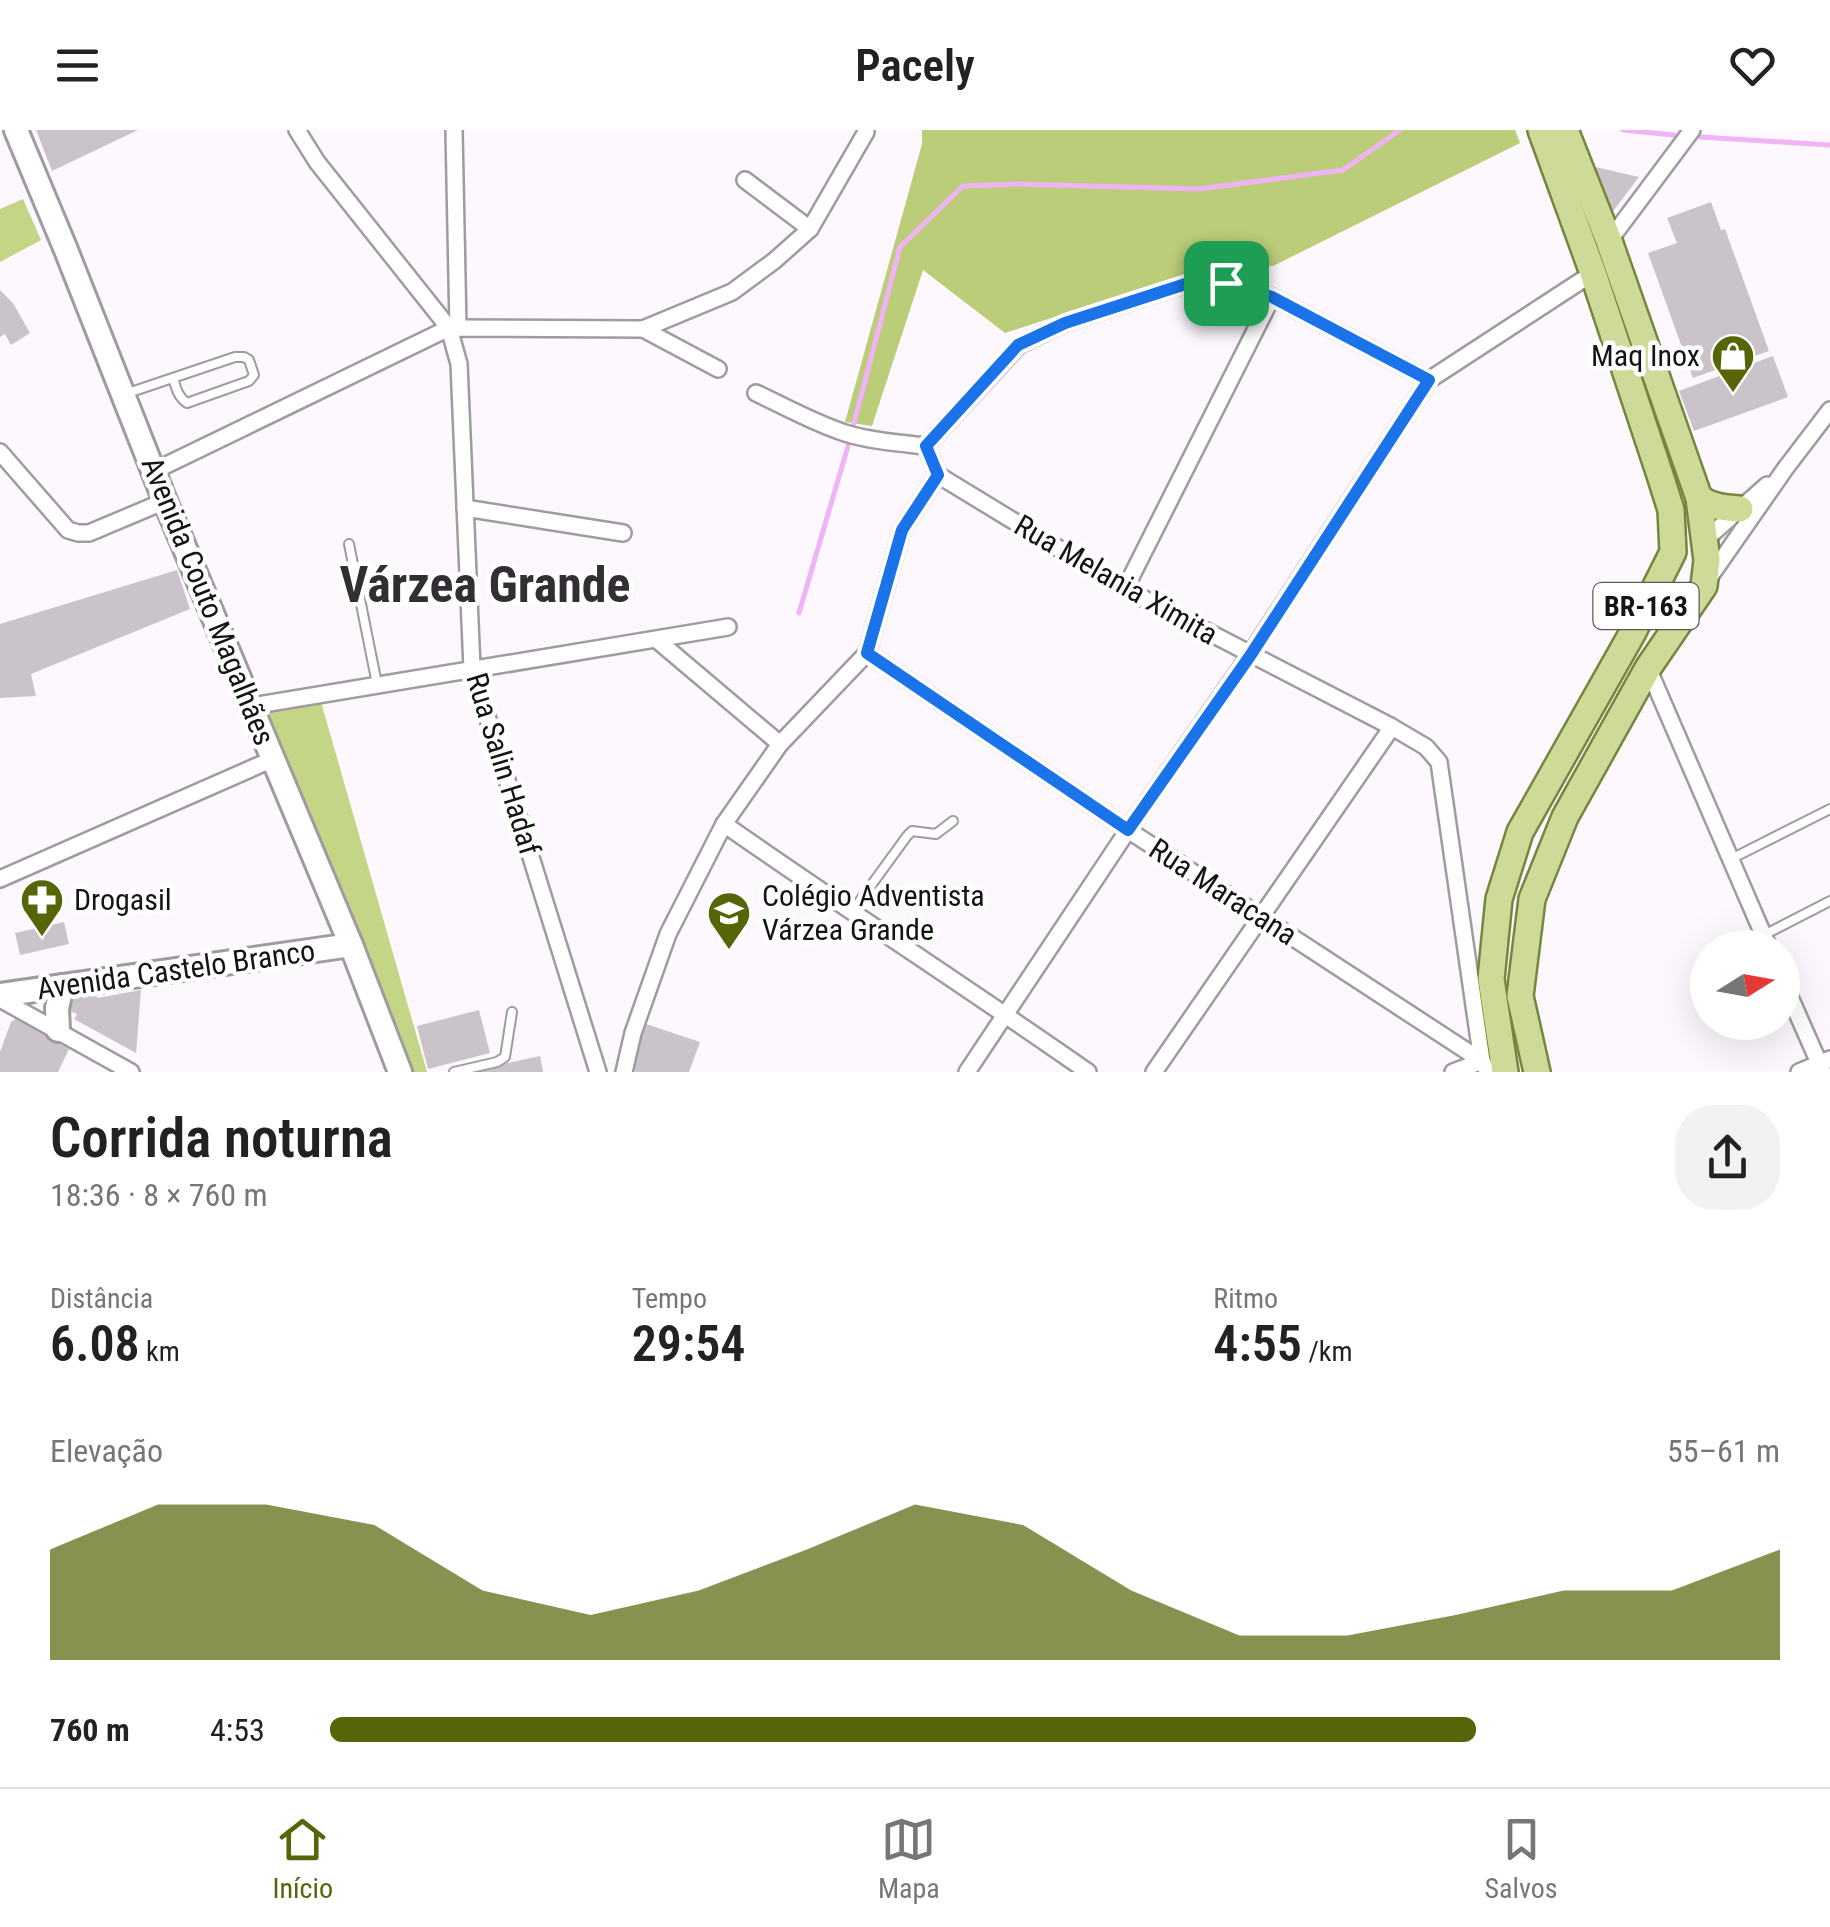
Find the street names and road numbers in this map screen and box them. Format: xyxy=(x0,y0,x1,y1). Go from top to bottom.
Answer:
street label: Avenida Couto Magalhães xyxy=(135,452,282,750)
street label: Rua Melania Ximita xyxy=(1009,507,1224,652)
road number: BR-163 xyxy=(1594,583,1698,629)
street label: Rua Salin Hadaf xyxy=(459,669,548,860)
street label: Rua Maracana xyxy=(1143,831,1304,952)
street label: Avenida Castelo Branco xyxy=(35,933,317,1006)

